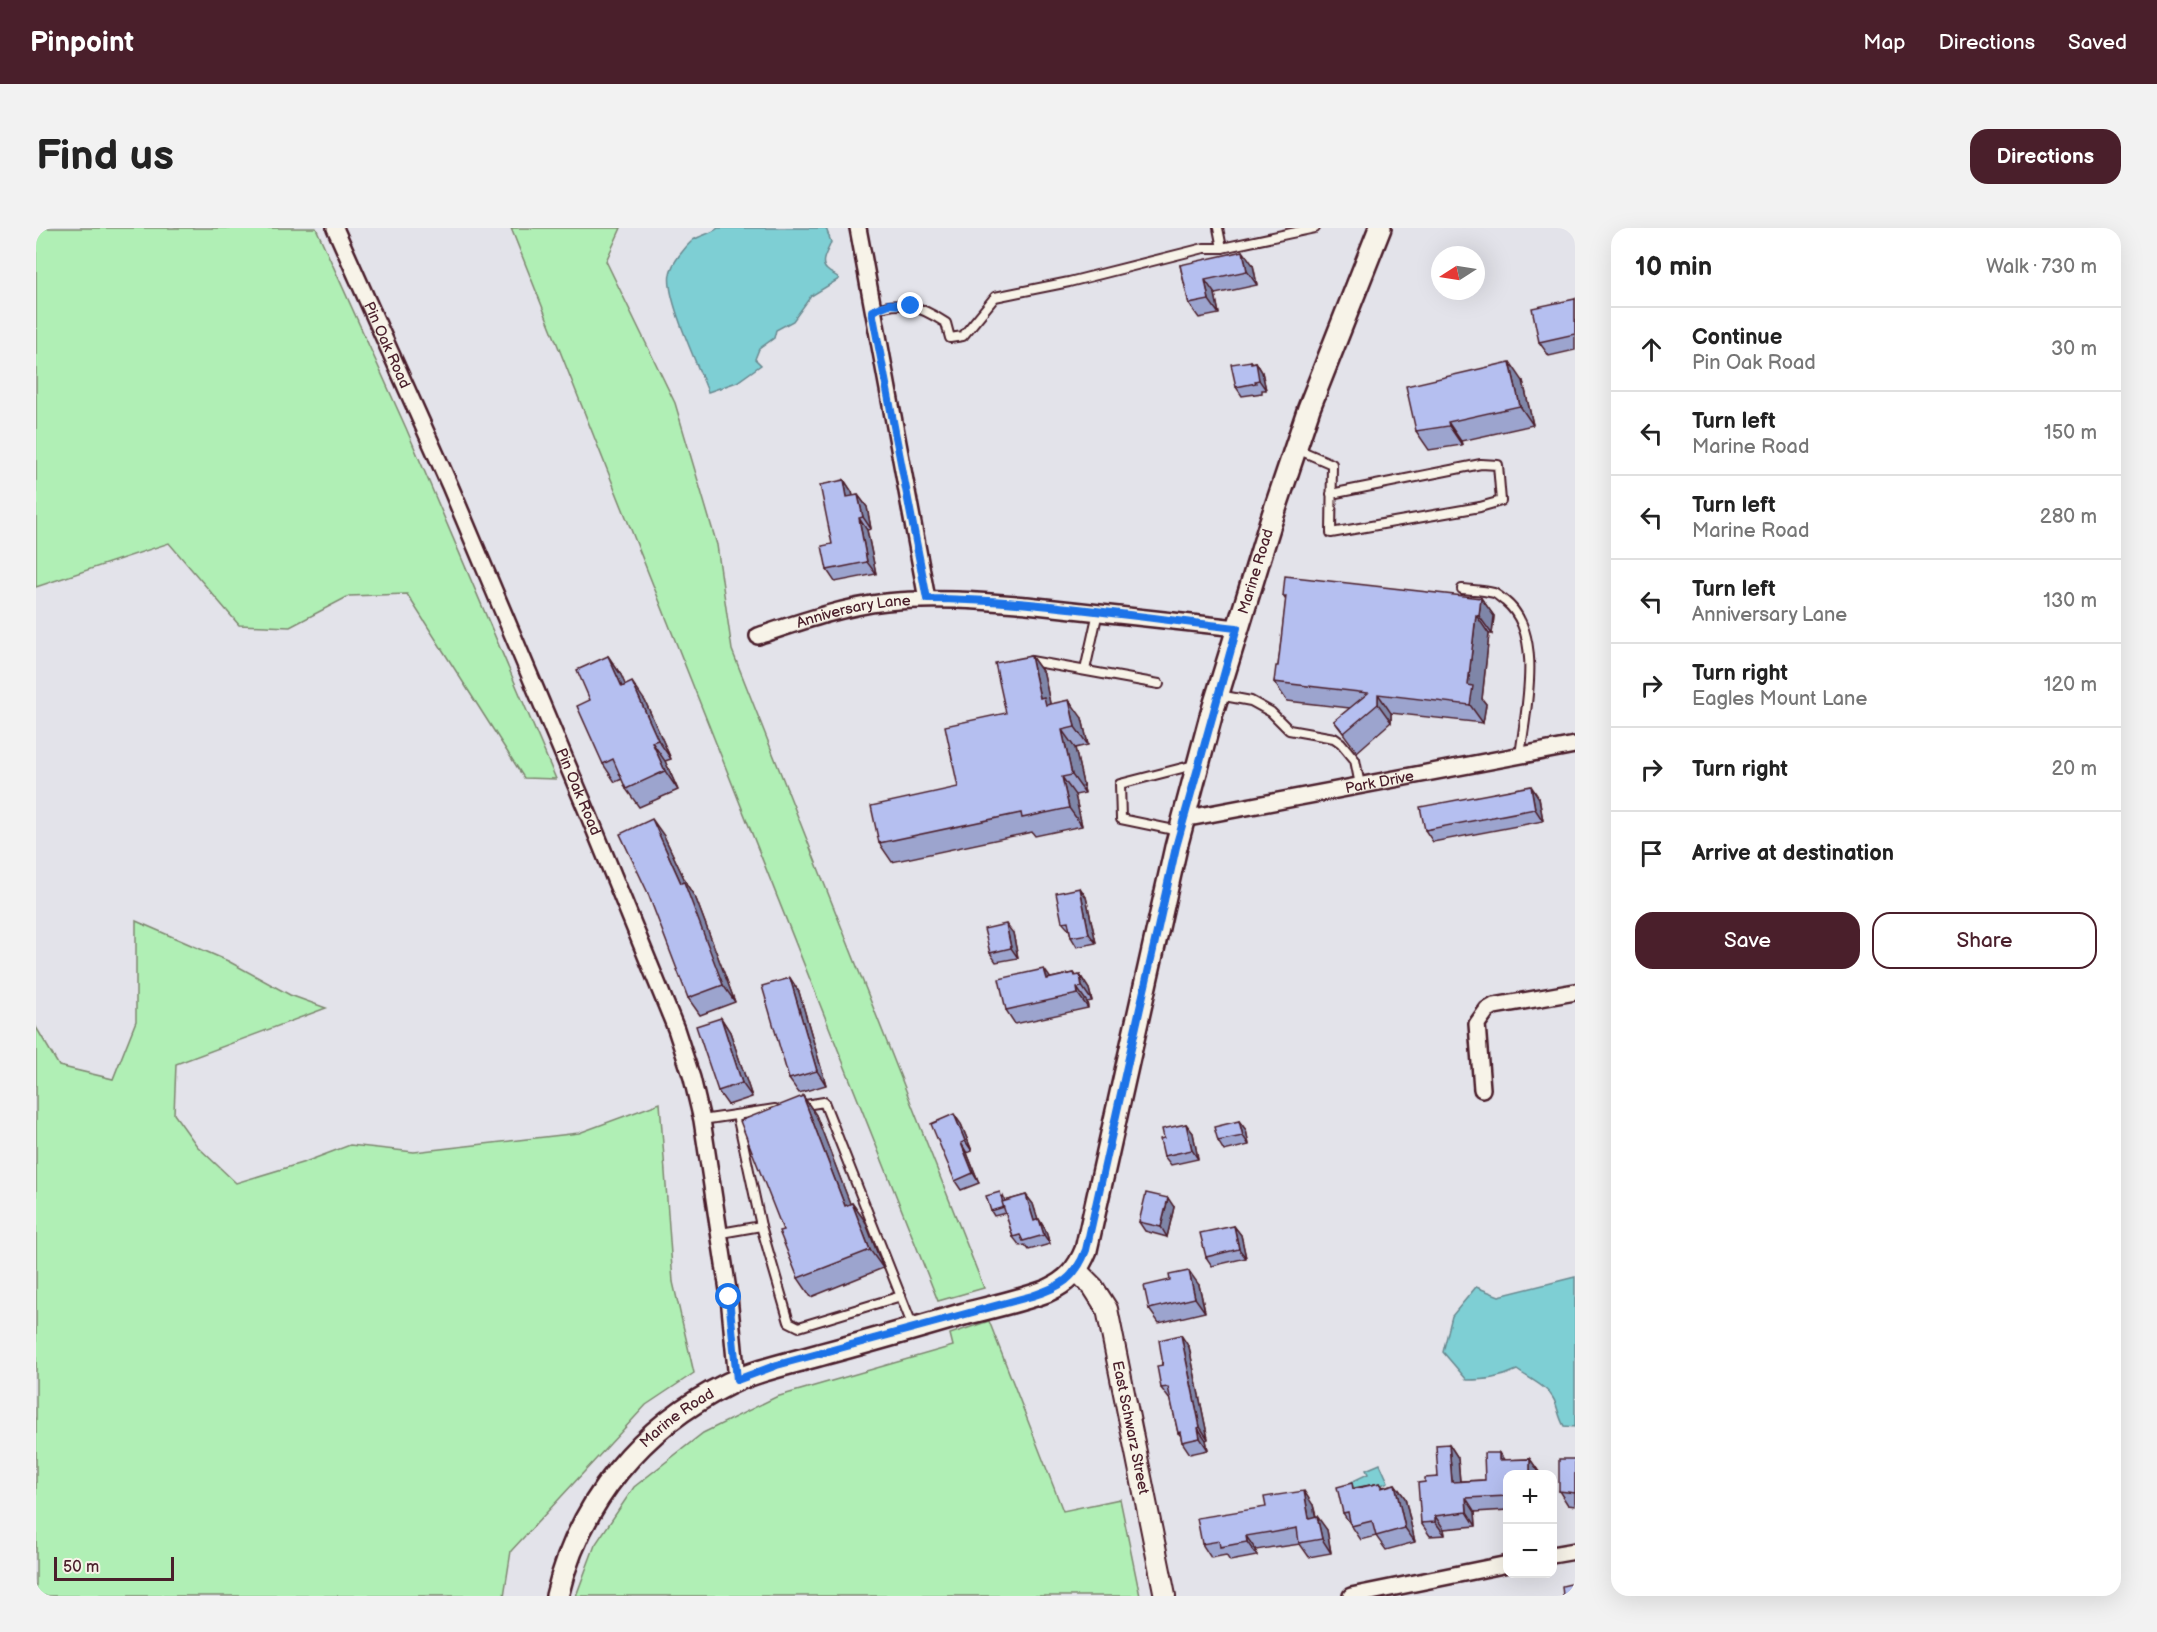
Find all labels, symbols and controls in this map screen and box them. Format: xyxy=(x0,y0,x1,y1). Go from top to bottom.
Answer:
text: Pinpoint xyxy=(30,26,134,59)
text: Map xyxy=(1863,30,1906,55)
text: Directions xyxy=(1939,30,2035,55)
text: Saved xyxy=(2068,30,2127,55)
button: Directions xyxy=(1970,129,2121,184)
text: Find us xyxy=(36,131,174,182)
north arrow xyxy=(1431,246,1485,300)
text: 10 min xyxy=(1635,252,1712,283)
text: Walk · 730 m xyxy=(1986,255,2097,279)
route end xyxy=(897,292,923,318)
street label: Pin Oak Road xyxy=(360,299,415,391)
text: Continue xyxy=(1692,324,1782,351)
icon: ahead xyxy=(1635,333,1668,366)
text: 30 m xyxy=(2051,337,2097,361)
text: Pin Oak Road xyxy=(1692,351,1816,375)
text: Turn left xyxy=(1692,408,1776,435)
icon: left xyxy=(1635,417,1668,450)
text: 150 m xyxy=(2044,421,2097,445)
text: Marine Road xyxy=(1692,435,1809,459)
text: Turn left xyxy=(1692,492,1776,519)
icon: left xyxy=(1635,501,1668,534)
text: 280 m xyxy=(2040,505,2097,529)
text: Marine Road xyxy=(1692,519,1809,543)
street label: Marine Road xyxy=(1233,526,1277,616)
text: Turn left xyxy=(1692,576,1776,603)
icon: left xyxy=(1635,585,1668,618)
text: 130 m xyxy=(2043,589,2097,613)
street label: Anniversary Lane xyxy=(794,591,911,632)
text: Anniversary Lane xyxy=(1692,603,1847,627)
text: Turn right xyxy=(1692,660,1788,687)
icon: right xyxy=(1635,669,1668,702)
text: 120 m xyxy=(2044,673,2097,697)
text: Eagles Mount Lane xyxy=(1692,687,1867,711)
street label: Pin Oak Road xyxy=(552,745,605,838)
icon: right xyxy=(1635,753,1668,786)
text: Turn right xyxy=(1692,756,1788,783)
text: 20 m xyxy=(2052,757,2097,781)
street label: Park Drive xyxy=(1344,766,1416,798)
icon: arrive xyxy=(1635,837,1668,870)
text: Arrive at destination xyxy=(1692,840,1894,867)
button: Save xyxy=(1635,912,1860,969)
button: Share xyxy=(1872,912,2097,969)
route start xyxy=(715,1283,741,1309)
street label: East Schwarz Street xyxy=(1108,1359,1154,1496)
street label: Marine Road xyxy=(635,1384,717,1451)
map controls xyxy=(1503,1470,1557,1578)
button: + xyxy=(1503,1470,1557,1524)
button: − xyxy=(1503,1524,1557,1578)
scale bar xyxy=(54,1554,174,1582)
text: 50 m xyxy=(63,1558,99,1577)

